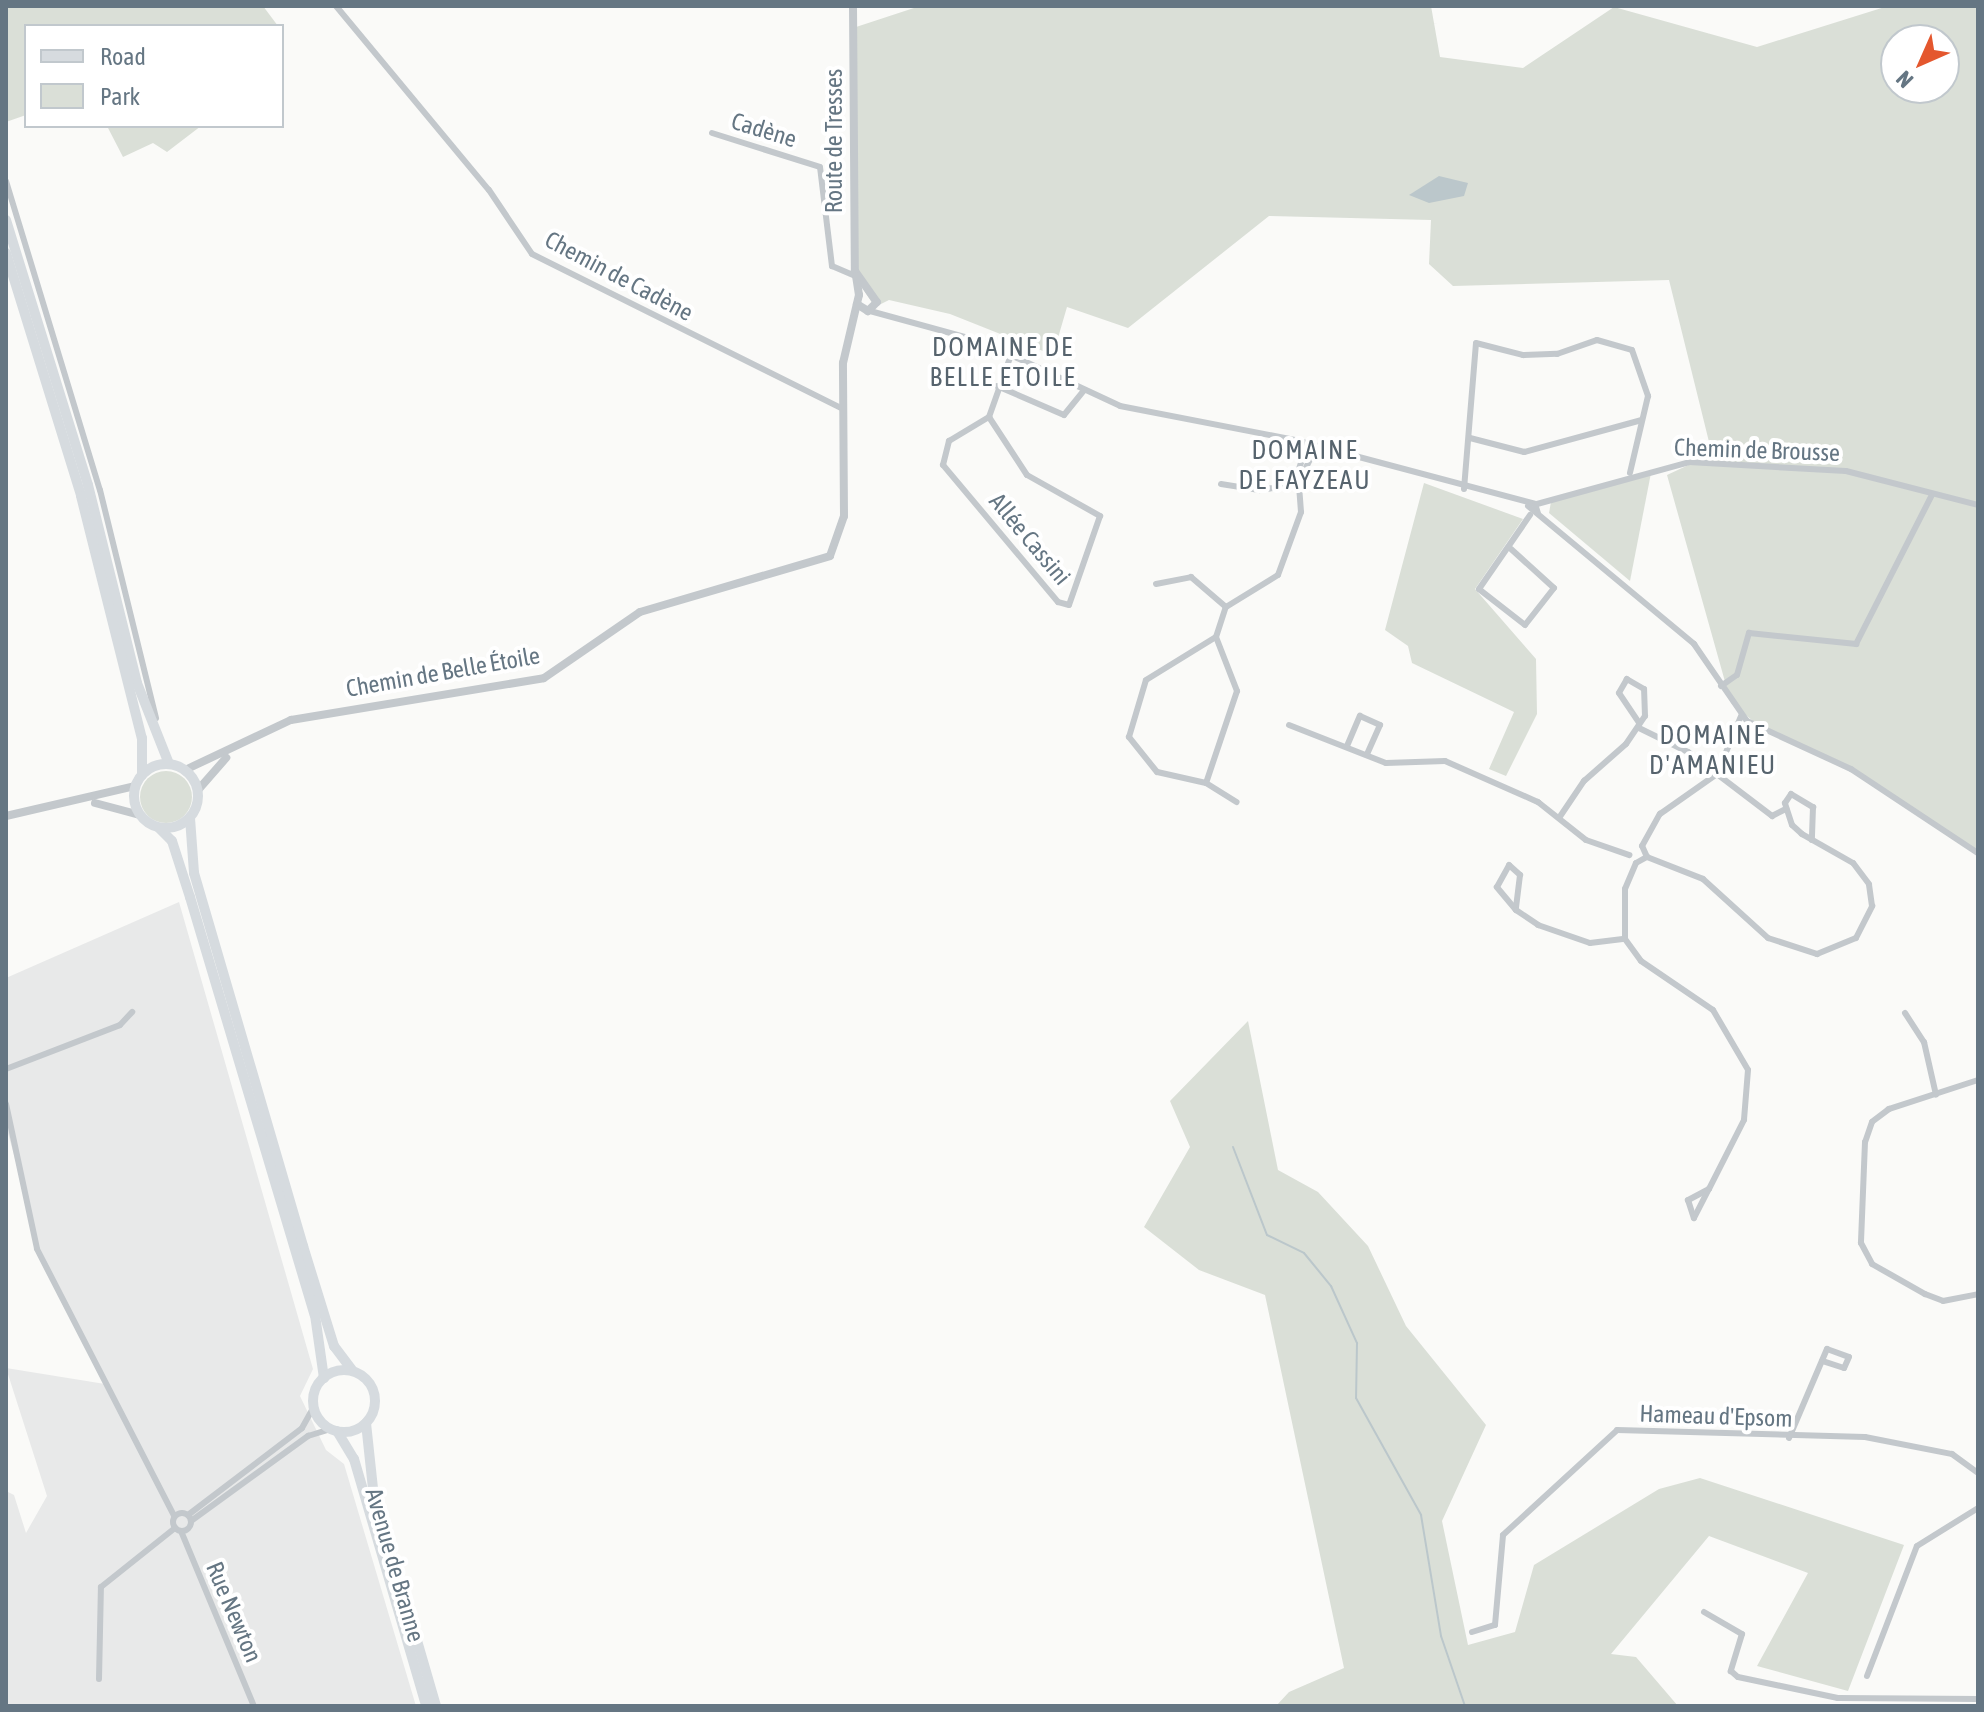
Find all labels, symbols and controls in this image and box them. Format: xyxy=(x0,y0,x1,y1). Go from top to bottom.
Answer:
legend xyxy=(24,24,284,128)
north arrow xyxy=(1880,24,1960,104)
text: Road xyxy=(100,43,146,70)
text: N xyxy=(1891,66,1918,93)
street label: Route de Tresses xyxy=(820,69,848,213)
text: Park xyxy=(100,83,140,110)
street label: Cadène xyxy=(728,106,800,154)
street label: Chemin de Cadène xyxy=(540,225,698,327)
district label: DOMAINE DE BELLE ETOILE xyxy=(929,332,1077,394)
street label: Chemin de Brousse xyxy=(1674,433,1840,467)
district label: DOMAINE DE FAYZEAU xyxy=(1238,435,1372,496)
street label: Allée Cassini xyxy=(983,487,1077,591)
street label: Chemin de Belle Étoile xyxy=(344,641,542,703)
district label: DOMAINE D'AMANIEU xyxy=(1649,720,1777,782)
street label: Hameau d'Epsom xyxy=(1639,1399,1793,1433)
street label: Avenue de Branne xyxy=(359,1485,431,1645)
street label: Rue Newton xyxy=(200,1557,268,1667)

